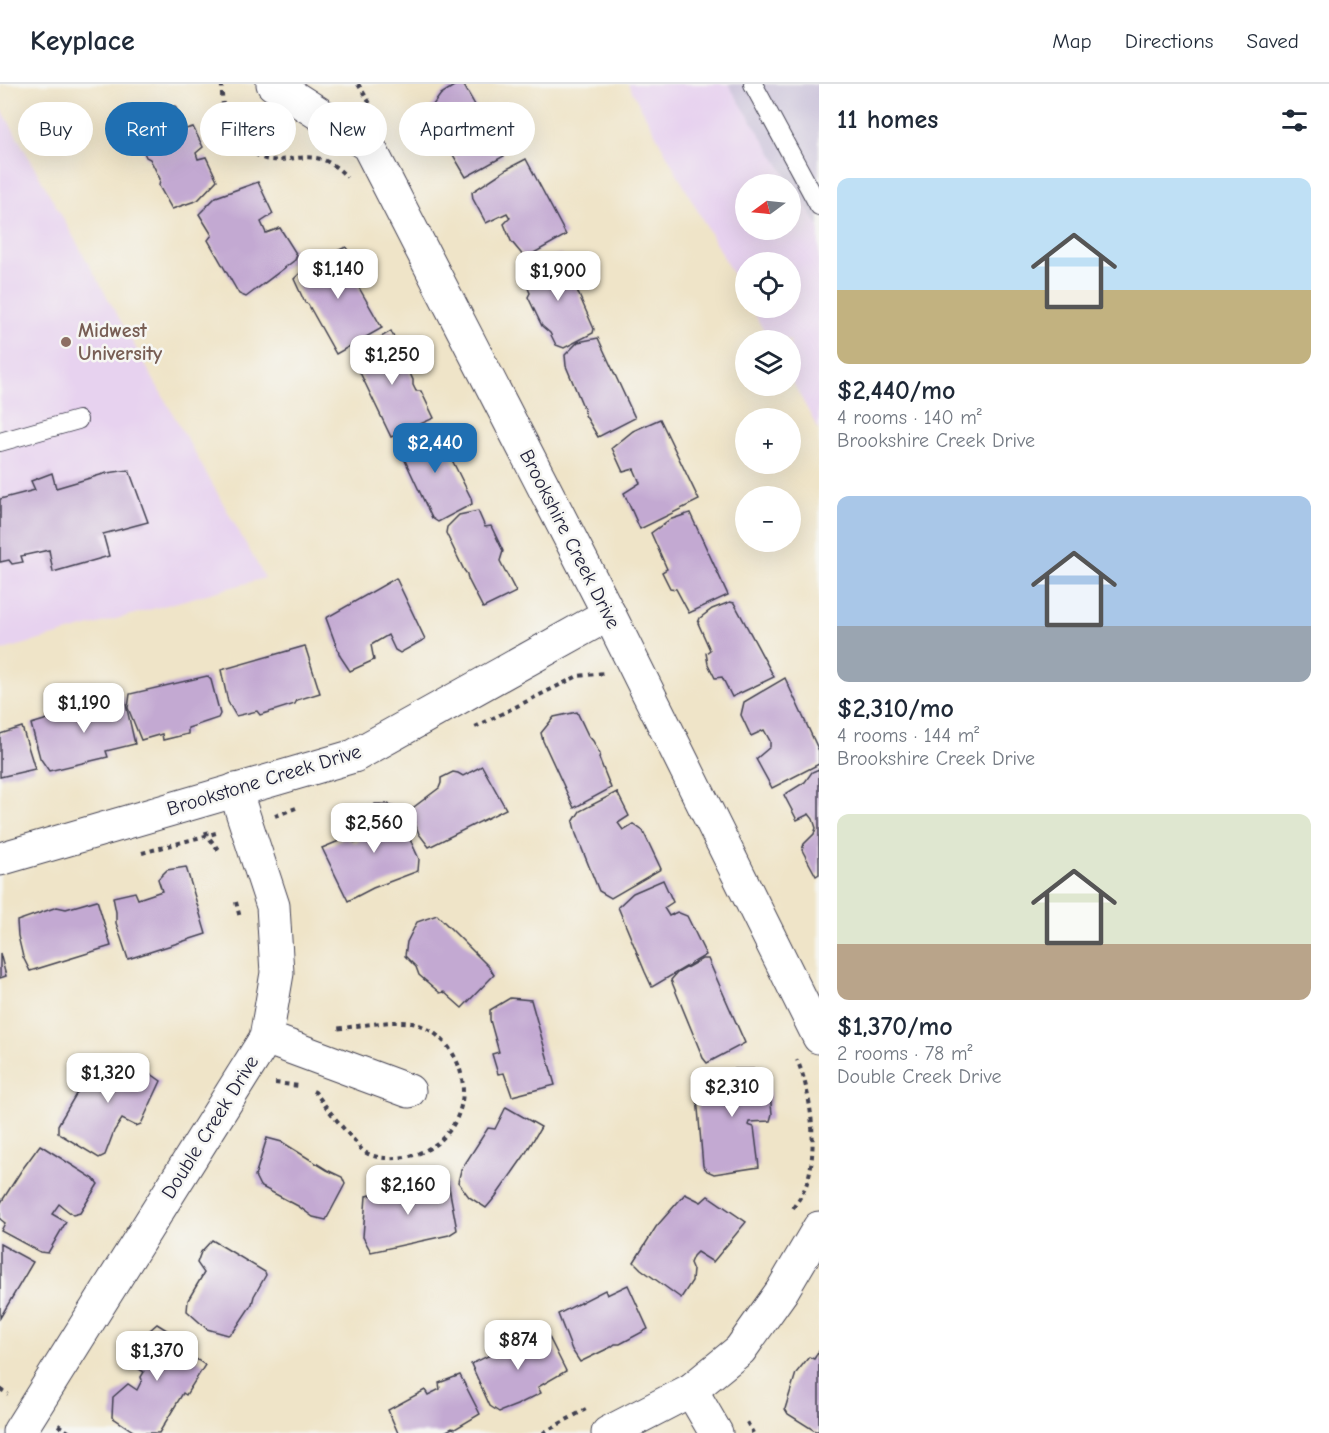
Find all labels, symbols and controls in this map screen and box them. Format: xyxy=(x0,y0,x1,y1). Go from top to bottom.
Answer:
text: Keyplace xyxy=(30,25,135,57)
text: Map xyxy=(1052,29,1092,53)
text: Directions xyxy=(1125,29,1214,53)
text: Saved xyxy=(1247,29,1299,53)
chip: Buy xyxy=(18,102,93,156)
chip: Rent xyxy=(105,102,188,156)
chip: Filters xyxy=(200,102,296,156)
chip: New xyxy=(308,102,387,156)
chip: Apartment xyxy=(399,102,535,156)
icon: filters xyxy=(1278,104,1311,137)
text: 11 homes xyxy=(837,105,938,135)
north arrow xyxy=(735,174,801,240)
map controls xyxy=(735,174,801,552)
icon: home xyxy=(1020,217,1128,325)
pin: $1,140 xyxy=(289,249,387,300)
pin: $1,900 xyxy=(509,251,607,302)
button: locate xyxy=(735,252,801,318)
text: $1,140 xyxy=(312,257,364,280)
text: $1,900 xyxy=(529,259,587,282)
place label: Midwest University xyxy=(78,319,163,365)
button: layers xyxy=(735,330,801,396)
marker: Midwest University xyxy=(59,335,73,349)
pin: $1,250 xyxy=(343,335,441,386)
text: $1,250 xyxy=(364,343,420,366)
text: $2,440/mo xyxy=(837,376,955,406)
text: 4 rooms · 140 m² xyxy=(837,406,982,429)
button: + xyxy=(735,408,801,474)
pin: $2,440 xyxy=(386,423,484,474)
text: Brookshire Creek Drive xyxy=(837,429,1035,452)
text: $2,440 xyxy=(407,431,463,454)
street label: Brookshire Creek Drive xyxy=(515,446,625,632)
button: − xyxy=(735,486,801,552)
icon: home xyxy=(1020,535,1128,643)
pin: $1,190 xyxy=(35,683,133,734)
text: $1,190 xyxy=(57,691,111,714)
text: $2,310/mo xyxy=(837,694,954,724)
text: 4 rooms · 144 m² xyxy=(837,724,979,747)
street label: Brookstone Creek Drive xyxy=(164,739,364,821)
text: Brookshire Creek Drive xyxy=(837,747,1035,770)
pin: $2,560 xyxy=(325,803,423,854)
text: $2,560 xyxy=(345,811,403,834)
icon: home xyxy=(1020,853,1128,961)
text: $1,370/mo xyxy=(837,1012,953,1042)
text: 2 rooms · 78 m² xyxy=(837,1042,973,1065)
street label: Double Creek Drive xyxy=(157,1051,263,1203)
pin: $1,320 xyxy=(59,1053,157,1104)
text: $1,320 xyxy=(81,1061,135,1084)
text: Double Creek Drive xyxy=(837,1065,1001,1088)
pin: $2,310 xyxy=(683,1067,781,1118)
text: $2,310 xyxy=(705,1075,759,1098)
pin: $2,160 xyxy=(359,1165,457,1216)
text: $2,160 xyxy=(380,1173,436,1196)
pin: $874 xyxy=(482,1320,554,1371)
text: $874 xyxy=(498,1328,538,1351)
pin: $1,370 xyxy=(108,1331,206,1382)
text: $1,370 xyxy=(130,1339,184,1362)

